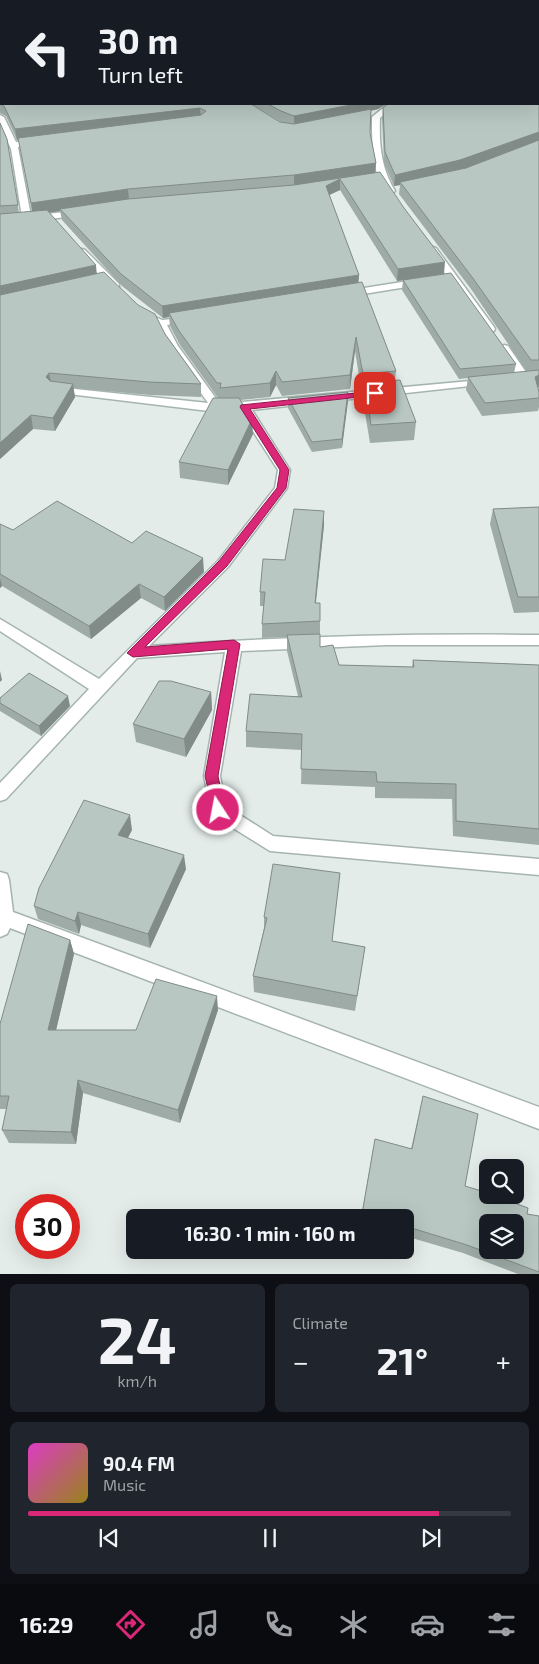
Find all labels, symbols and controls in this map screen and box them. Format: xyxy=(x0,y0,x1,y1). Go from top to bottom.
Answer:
text: 30 m xyxy=(98,19,178,61)
icon: left xyxy=(15,20,80,85)
text: Turn left xyxy=(98,61,183,87)
pin xyxy=(354,372,396,414)
icon: arrive xyxy=(361,379,389,407)
position arrow xyxy=(191,783,243,835)
map controls xyxy=(479,1159,524,1259)
button: search xyxy=(479,1159,524,1204)
speed limit sign: 30 xyxy=(15,1194,80,1259)
button: layers xyxy=(479,1214,524,1259)
text: 16:30 · 1 min · 160 m xyxy=(185,1222,355,1245)
text: 24 xyxy=(98,1299,177,1377)
text: Climate xyxy=(293,1313,348,1332)
text: 21° xyxy=(376,1337,428,1383)
text: − xyxy=(293,1344,309,1378)
text: + xyxy=(496,1344,511,1378)
text: km/h xyxy=(117,1371,157,1390)
text: 90.4 FM xyxy=(103,1452,175,1475)
text: Music xyxy=(103,1475,146,1494)
icon: previous xyxy=(95,1524,123,1552)
icon: pause xyxy=(256,1524,284,1552)
icon: next xyxy=(417,1524,445,1552)
icon: directions xyxy=(113,1607,148,1642)
icon: music xyxy=(187,1607,222,1642)
icon: phone xyxy=(261,1607,296,1642)
icon: climate xyxy=(336,1607,371,1642)
icon: car xyxy=(410,1607,445,1642)
icon: filters xyxy=(484,1607,519,1642)
text: 16:29 xyxy=(20,1611,74,1637)

